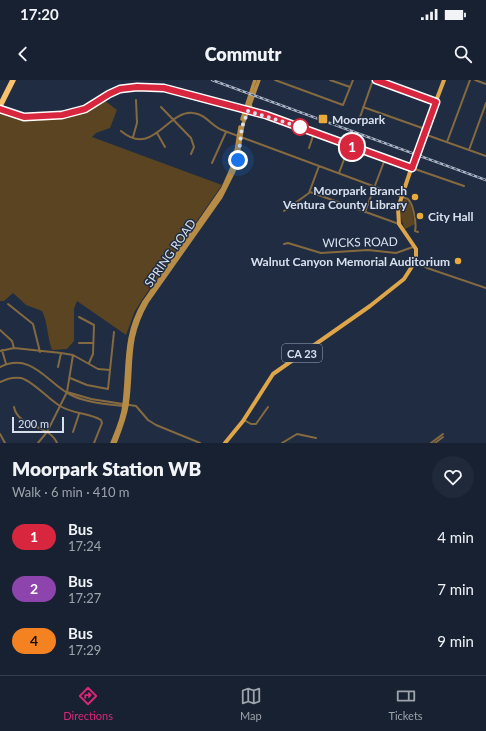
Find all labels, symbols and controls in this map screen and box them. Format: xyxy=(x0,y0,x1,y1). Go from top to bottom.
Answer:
text: 17:20 xyxy=(20,5,59,23)
icon: back xyxy=(12,43,34,65)
text: Commutr xyxy=(205,43,281,65)
icon: search xyxy=(452,43,474,65)
place label: Moorpark xyxy=(332,112,386,127)
marker: Moorpark xyxy=(317,113,329,125)
unlabelled marker xyxy=(291,118,309,136)
line badge: 1 xyxy=(339,134,365,160)
text: 1 xyxy=(348,138,356,155)
your location xyxy=(228,150,248,170)
place label: Moorpark Branch Ventura County Library xyxy=(282,183,408,212)
marker: Moorpark Branch Ventura County Library xyxy=(410,192,420,202)
place label: City Hall xyxy=(428,209,474,224)
marker: City Hall xyxy=(415,211,425,221)
street label: SPRING ROAD xyxy=(141,216,199,290)
street label: WICKS ROAD xyxy=(322,234,398,250)
place label: Walnut Canyon Memorial Auditorium xyxy=(251,254,450,269)
marker: Walnut Canyon Memorial Auditorium xyxy=(453,256,463,266)
road number: CA 23 xyxy=(282,344,322,362)
scale bar xyxy=(12,415,64,434)
text: 200 m xyxy=(18,417,49,430)
button: heart xyxy=(432,456,474,498)
text: Moorpark Station WB xyxy=(12,457,201,480)
text: Walk · 6 min · 410 m xyxy=(12,484,130,500)
text: Bus xyxy=(68,520,93,538)
text: 1 xyxy=(30,528,38,545)
text: 4 min xyxy=(437,528,474,546)
text: 17:24 xyxy=(68,538,101,554)
text: Bus xyxy=(68,572,93,590)
text: 2 xyxy=(30,580,38,597)
text: 7 min xyxy=(437,580,474,598)
text: 17:27 xyxy=(68,590,101,606)
text: Bus xyxy=(68,624,93,642)
text: 4 xyxy=(30,632,38,649)
text: 9 min xyxy=(437,632,474,650)
text: 17:29 xyxy=(68,642,101,658)
tab: Directions xyxy=(63,685,113,722)
tab: Map xyxy=(240,685,262,722)
tab: Tickets xyxy=(388,685,423,722)

